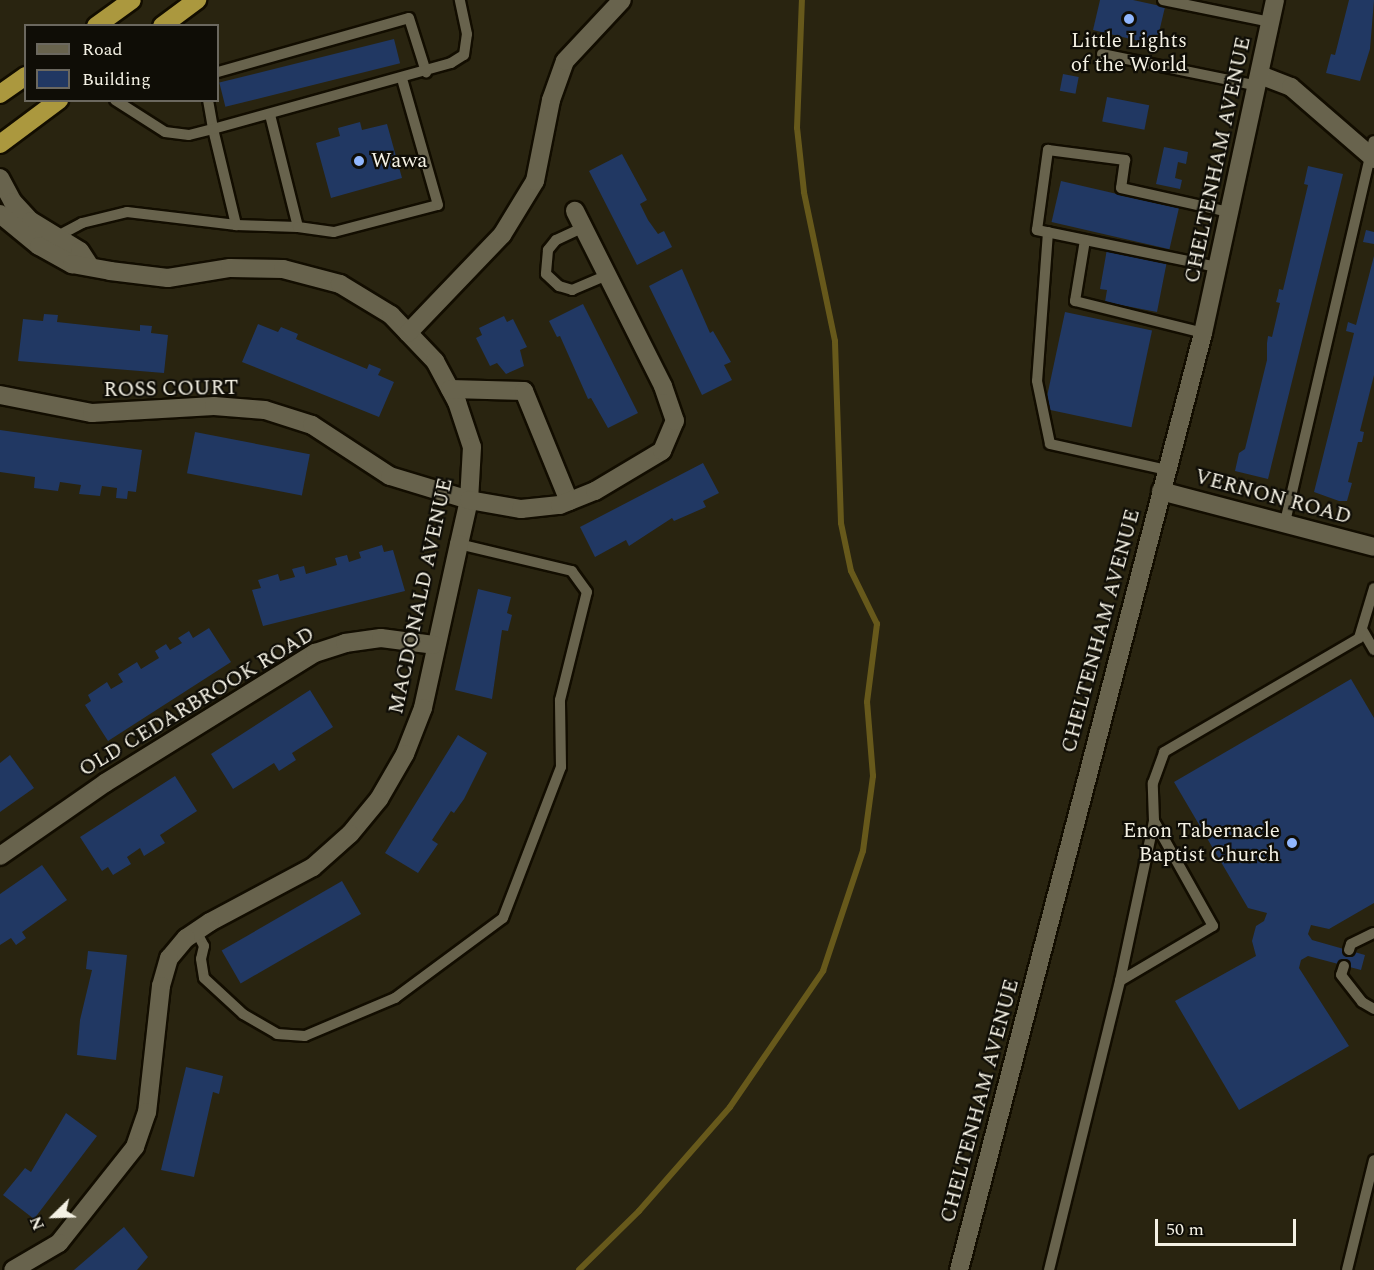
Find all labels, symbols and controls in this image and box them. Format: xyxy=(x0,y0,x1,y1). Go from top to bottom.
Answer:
marker: Little Lights of the World xyxy=(1122,12,1136,26)
legend xyxy=(24,24,219,102)
place label: Little Lights of the World xyxy=(1071,28,1187,78)
street label: CHELTENHAM AVENUE xyxy=(1180,35,1256,285)
text: Road xyxy=(82,36,123,63)
text: Building xyxy=(82,66,151,93)
place label: Wawa xyxy=(371,148,428,174)
marker: Wawa xyxy=(352,154,366,168)
street label: ROSS COURT xyxy=(103,375,239,403)
street label: VERNON ROAD xyxy=(1192,464,1354,530)
street label: MACDONALD AVENUE xyxy=(384,476,458,716)
street label: CHELTENHAM AVENUE xyxy=(1056,506,1146,756)
street label: OLD CEDARBROOK ROAD xyxy=(75,622,319,782)
place label: Enon Tabernacle Baptist Church xyxy=(1123,818,1280,868)
marker: Enon Tabernacle Baptist Church xyxy=(1285,836,1299,850)
street label: CHELTENHAM AVENUE xyxy=(935,976,1025,1226)
north arrow xyxy=(24,1186,84,1246)
scale bar xyxy=(1158,1207,1299,1245)
text: N xyxy=(24,1212,51,1234)
text: 50 m xyxy=(1166,1216,1204,1243)

